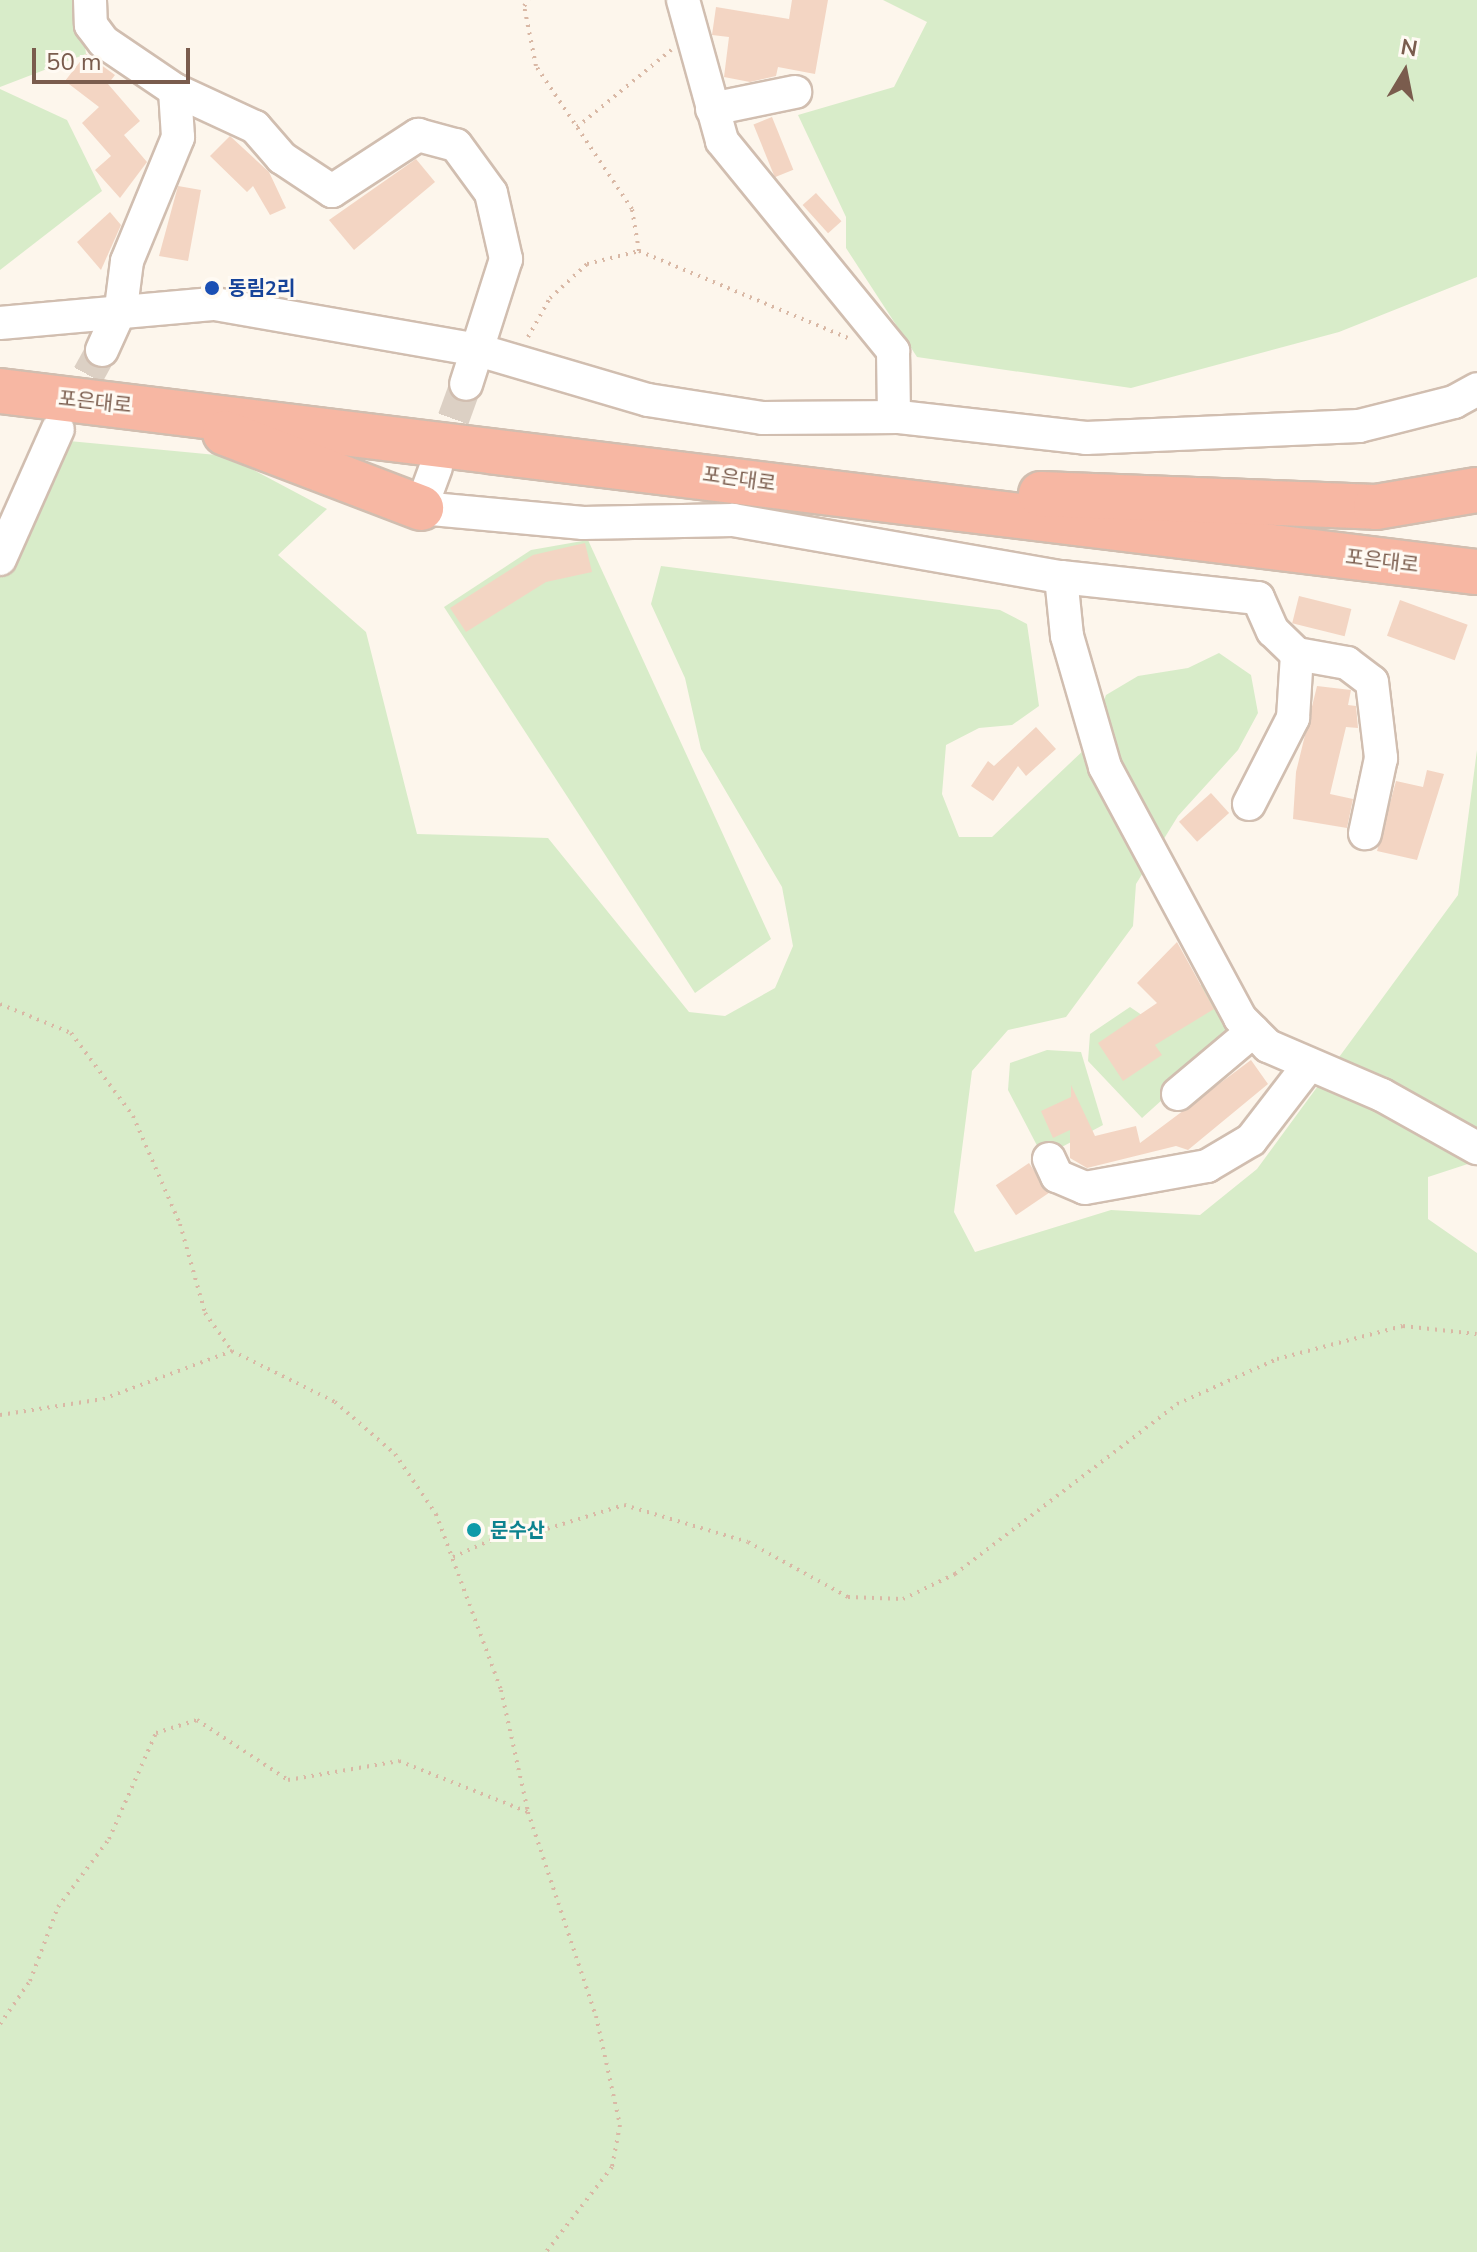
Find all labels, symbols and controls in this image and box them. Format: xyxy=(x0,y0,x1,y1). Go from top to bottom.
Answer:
scale bar xyxy=(36,32,194,82)
north arrow xyxy=(1365,32,1445,112)
text: N xyxy=(1398,32,1420,65)
text: 50 m xyxy=(46,46,102,78)
place label: 동림2리 xyxy=(228,276,295,300)
marker: 동림2리 xyxy=(203,279,221,297)
street label: 포은대로 xyxy=(57,386,133,418)
street label: 포은대로 xyxy=(701,462,777,496)
street label: 포은대로 xyxy=(1344,545,1420,577)
place label: 문수산 xyxy=(490,1518,545,1542)
marker: 문수산 xyxy=(465,1521,483,1539)

